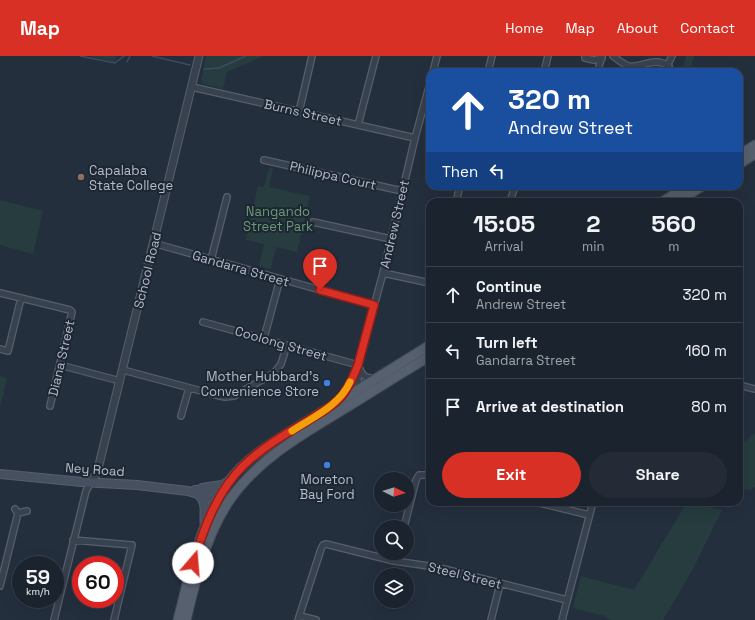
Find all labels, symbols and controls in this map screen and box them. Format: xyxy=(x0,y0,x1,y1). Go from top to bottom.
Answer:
text: Map xyxy=(20,16,60,41)
text: Home xyxy=(505,19,543,37)
text: Map xyxy=(565,19,595,37)
text: About xyxy=(617,19,658,37)
text: Contact xyxy=(680,19,735,37)
text: 320 m xyxy=(508,81,591,117)
icon: ahead xyxy=(442,84,494,136)
street label: Burns Street xyxy=(262,95,343,130)
text: Andrew Street xyxy=(508,116,633,139)
street label: Philippa Court xyxy=(288,157,378,194)
icon: left xyxy=(486,160,508,182)
place label: Capalaba State College xyxy=(89,162,173,194)
text: Then xyxy=(442,162,478,181)
marker: Capalaba State College xyxy=(76,172,86,182)
street label: Andrew Street xyxy=(376,178,413,270)
park label: Nangando Street Park xyxy=(243,203,313,235)
text: 15:05 xyxy=(473,208,535,239)
text: 2 xyxy=(586,208,600,239)
text: 560 xyxy=(651,208,696,239)
street label: School Road xyxy=(130,230,165,310)
text: Arrival xyxy=(485,238,523,255)
text: min xyxy=(582,238,604,255)
text: m xyxy=(668,238,679,255)
street label: Gandarra Street xyxy=(190,247,291,290)
pin xyxy=(303,249,337,290)
icon: arrive xyxy=(309,255,331,277)
text: Continue xyxy=(476,277,542,296)
icon: ahead xyxy=(442,284,464,306)
text: 320 m xyxy=(683,285,727,304)
text: Andrew Street xyxy=(476,296,566,313)
street label: Diana Street xyxy=(44,318,79,398)
street label: Coolong Street xyxy=(233,322,329,365)
text: Turn left xyxy=(476,333,538,352)
icon: left xyxy=(442,340,464,362)
text: 160 m xyxy=(685,341,727,360)
text: Gandarra Street xyxy=(476,352,576,369)
place label: Mother Hubbard's Convenience Store xyxy=(201,368,319,400)
marker: Mother Hubbard's Convenience Store xyxy=(322,378,332,388)
icon: arrive xyxy=(442,396,464,418)
text: Arrive at destination xyxy=(476,397,624,416)
text: 80 m xyxy=(691,397,727,416)
button: Exit xyxy=(442,452,581,498)
button: Share xyxy=(589,452,727,498)
street label: Ney Road xyxy=(65,459,125,480)
marker: Moreton Bay Ford xyxy=(322,460,332,470)
place label: Moreton Bay Ford xyxy=(299,471,355,503)
north arrow xyxy=(374,472,414,512)
map controls xyxy=(374,472,414,608)
button: search xyxy=(374,520,414,560)
position arrow xyxy=(172,542,214,584)
speed limit sign: 60 xyxy=(72,556,124,608)
street label: Steel Street xyxy=(426,558,504,593)
text: 59 xyxy=(26,564,50,590)
button: layers xyxy=(374,568,414,608)
text: km/h xyxy=(26,585,50,598)

